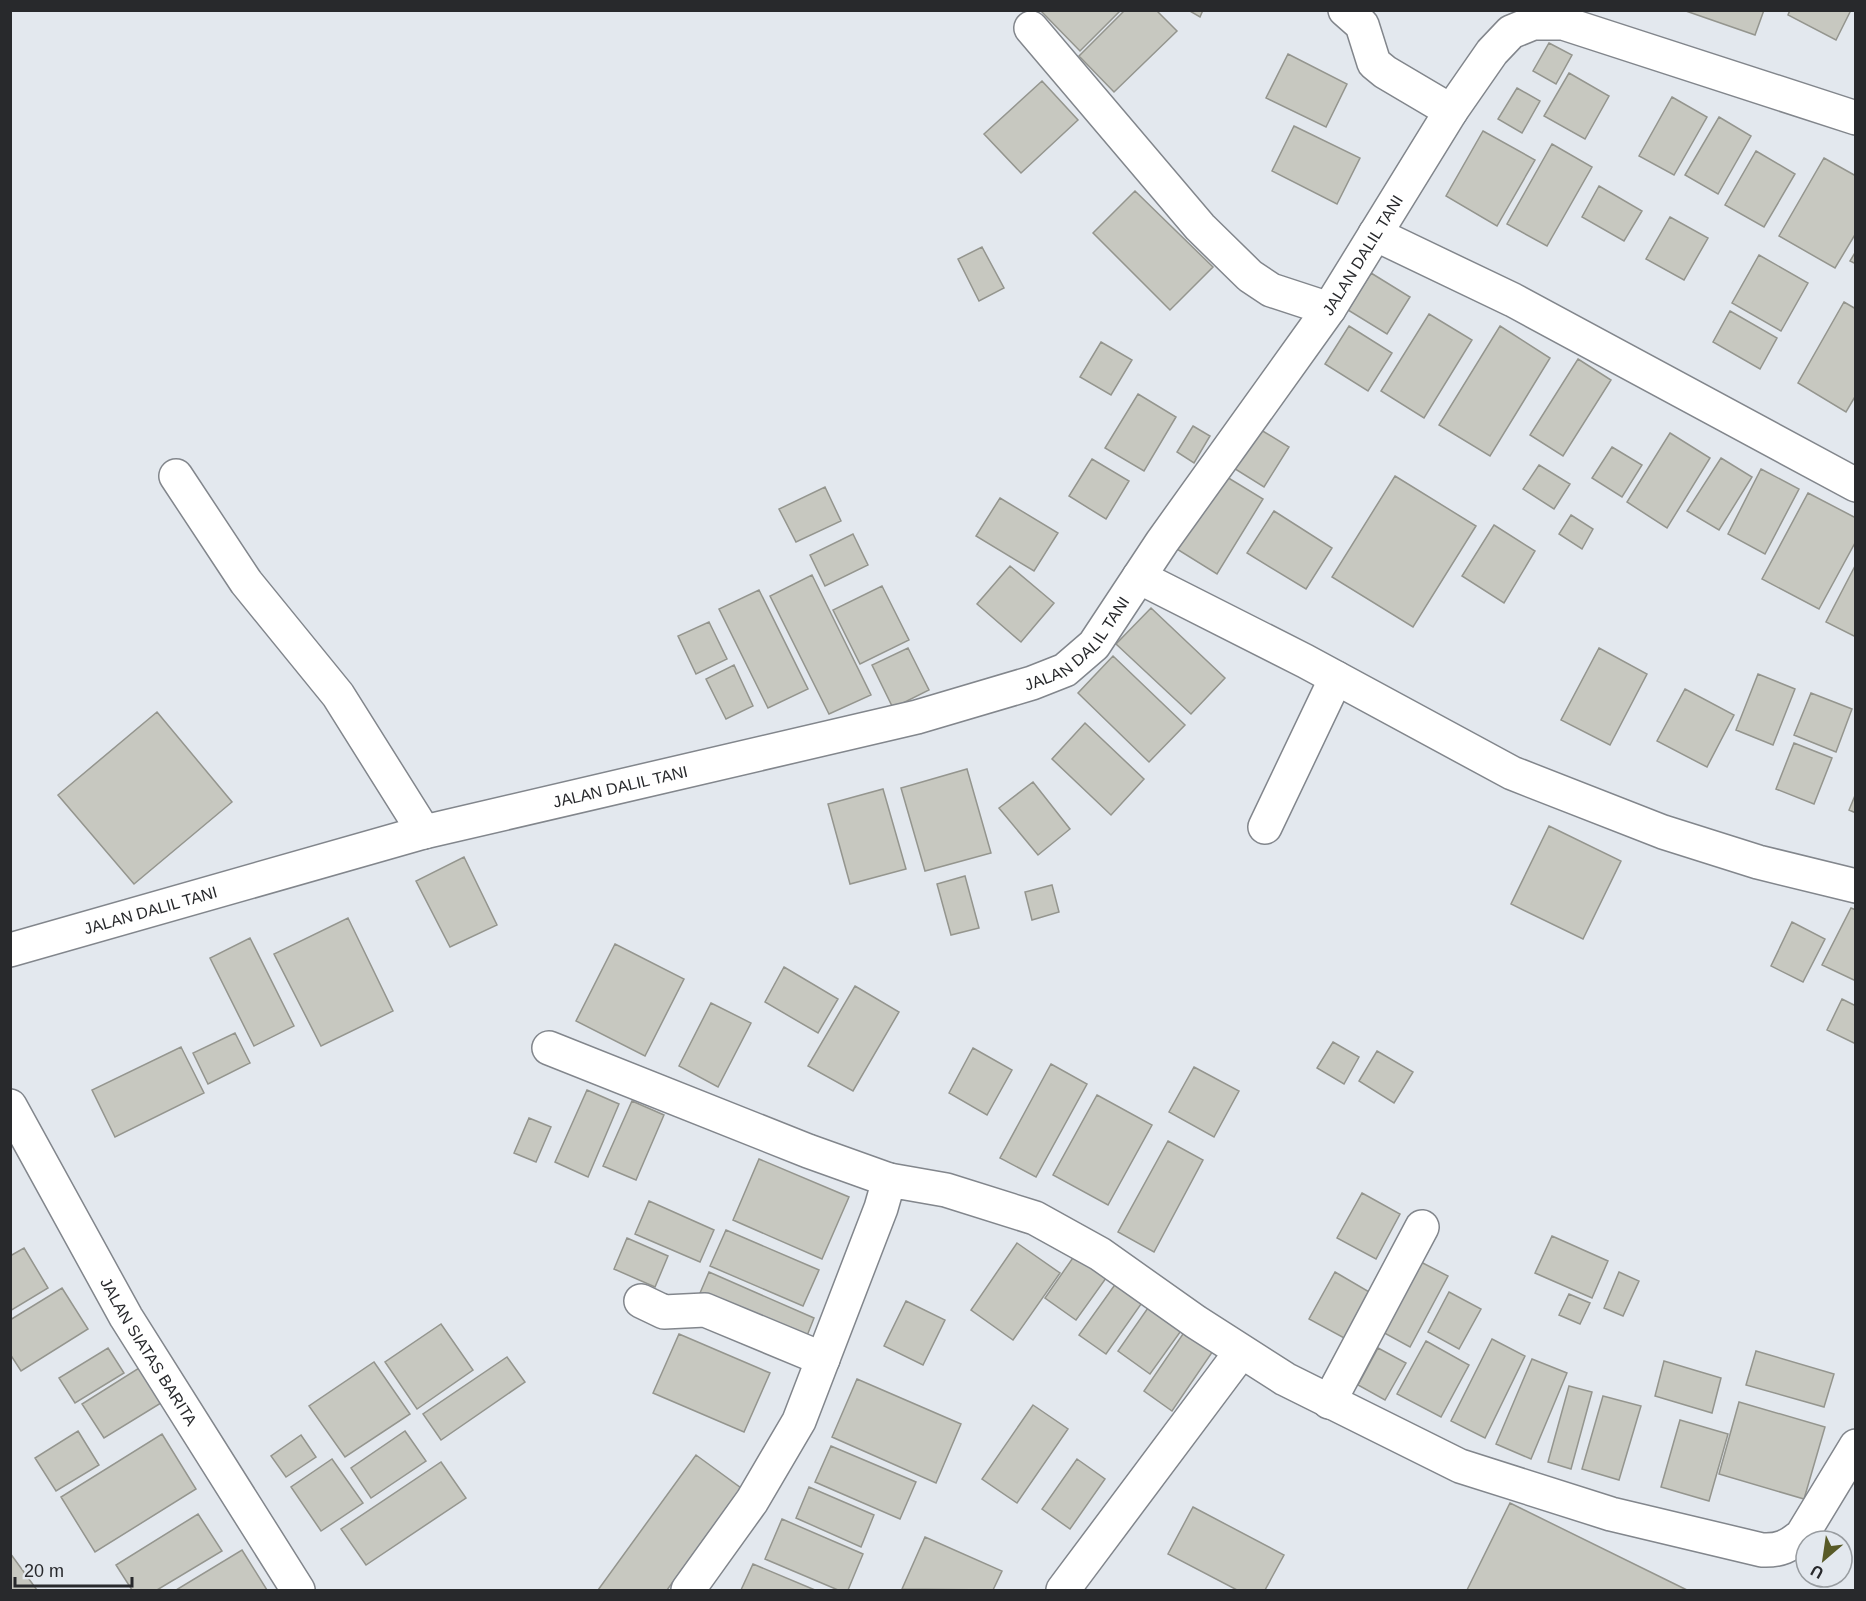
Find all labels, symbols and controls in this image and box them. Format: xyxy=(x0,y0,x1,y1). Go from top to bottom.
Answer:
street label: JALAN DALIL TANI xyxy=(1319,192,1406,319)
street label: JALAN DALIL TANI xyxy=(1023,594,1133,694)
street label: JALAN DALIL TANI xyxy=(551,763,689,811)
street label: JALAN DALIL TANI xyxy=(82,883,219,937)
street label: JALAN SIATAS BARITA xyxy=(97,1275,200,1429)
north arrow xyxy=(1794,1529,1854,1589)
scale bar xyxy=(15,1550,132,1588)
text: 20 m xyxy=(24,1561,64,1581)
text: U xyxy=(1808,1561,1826,1582)

